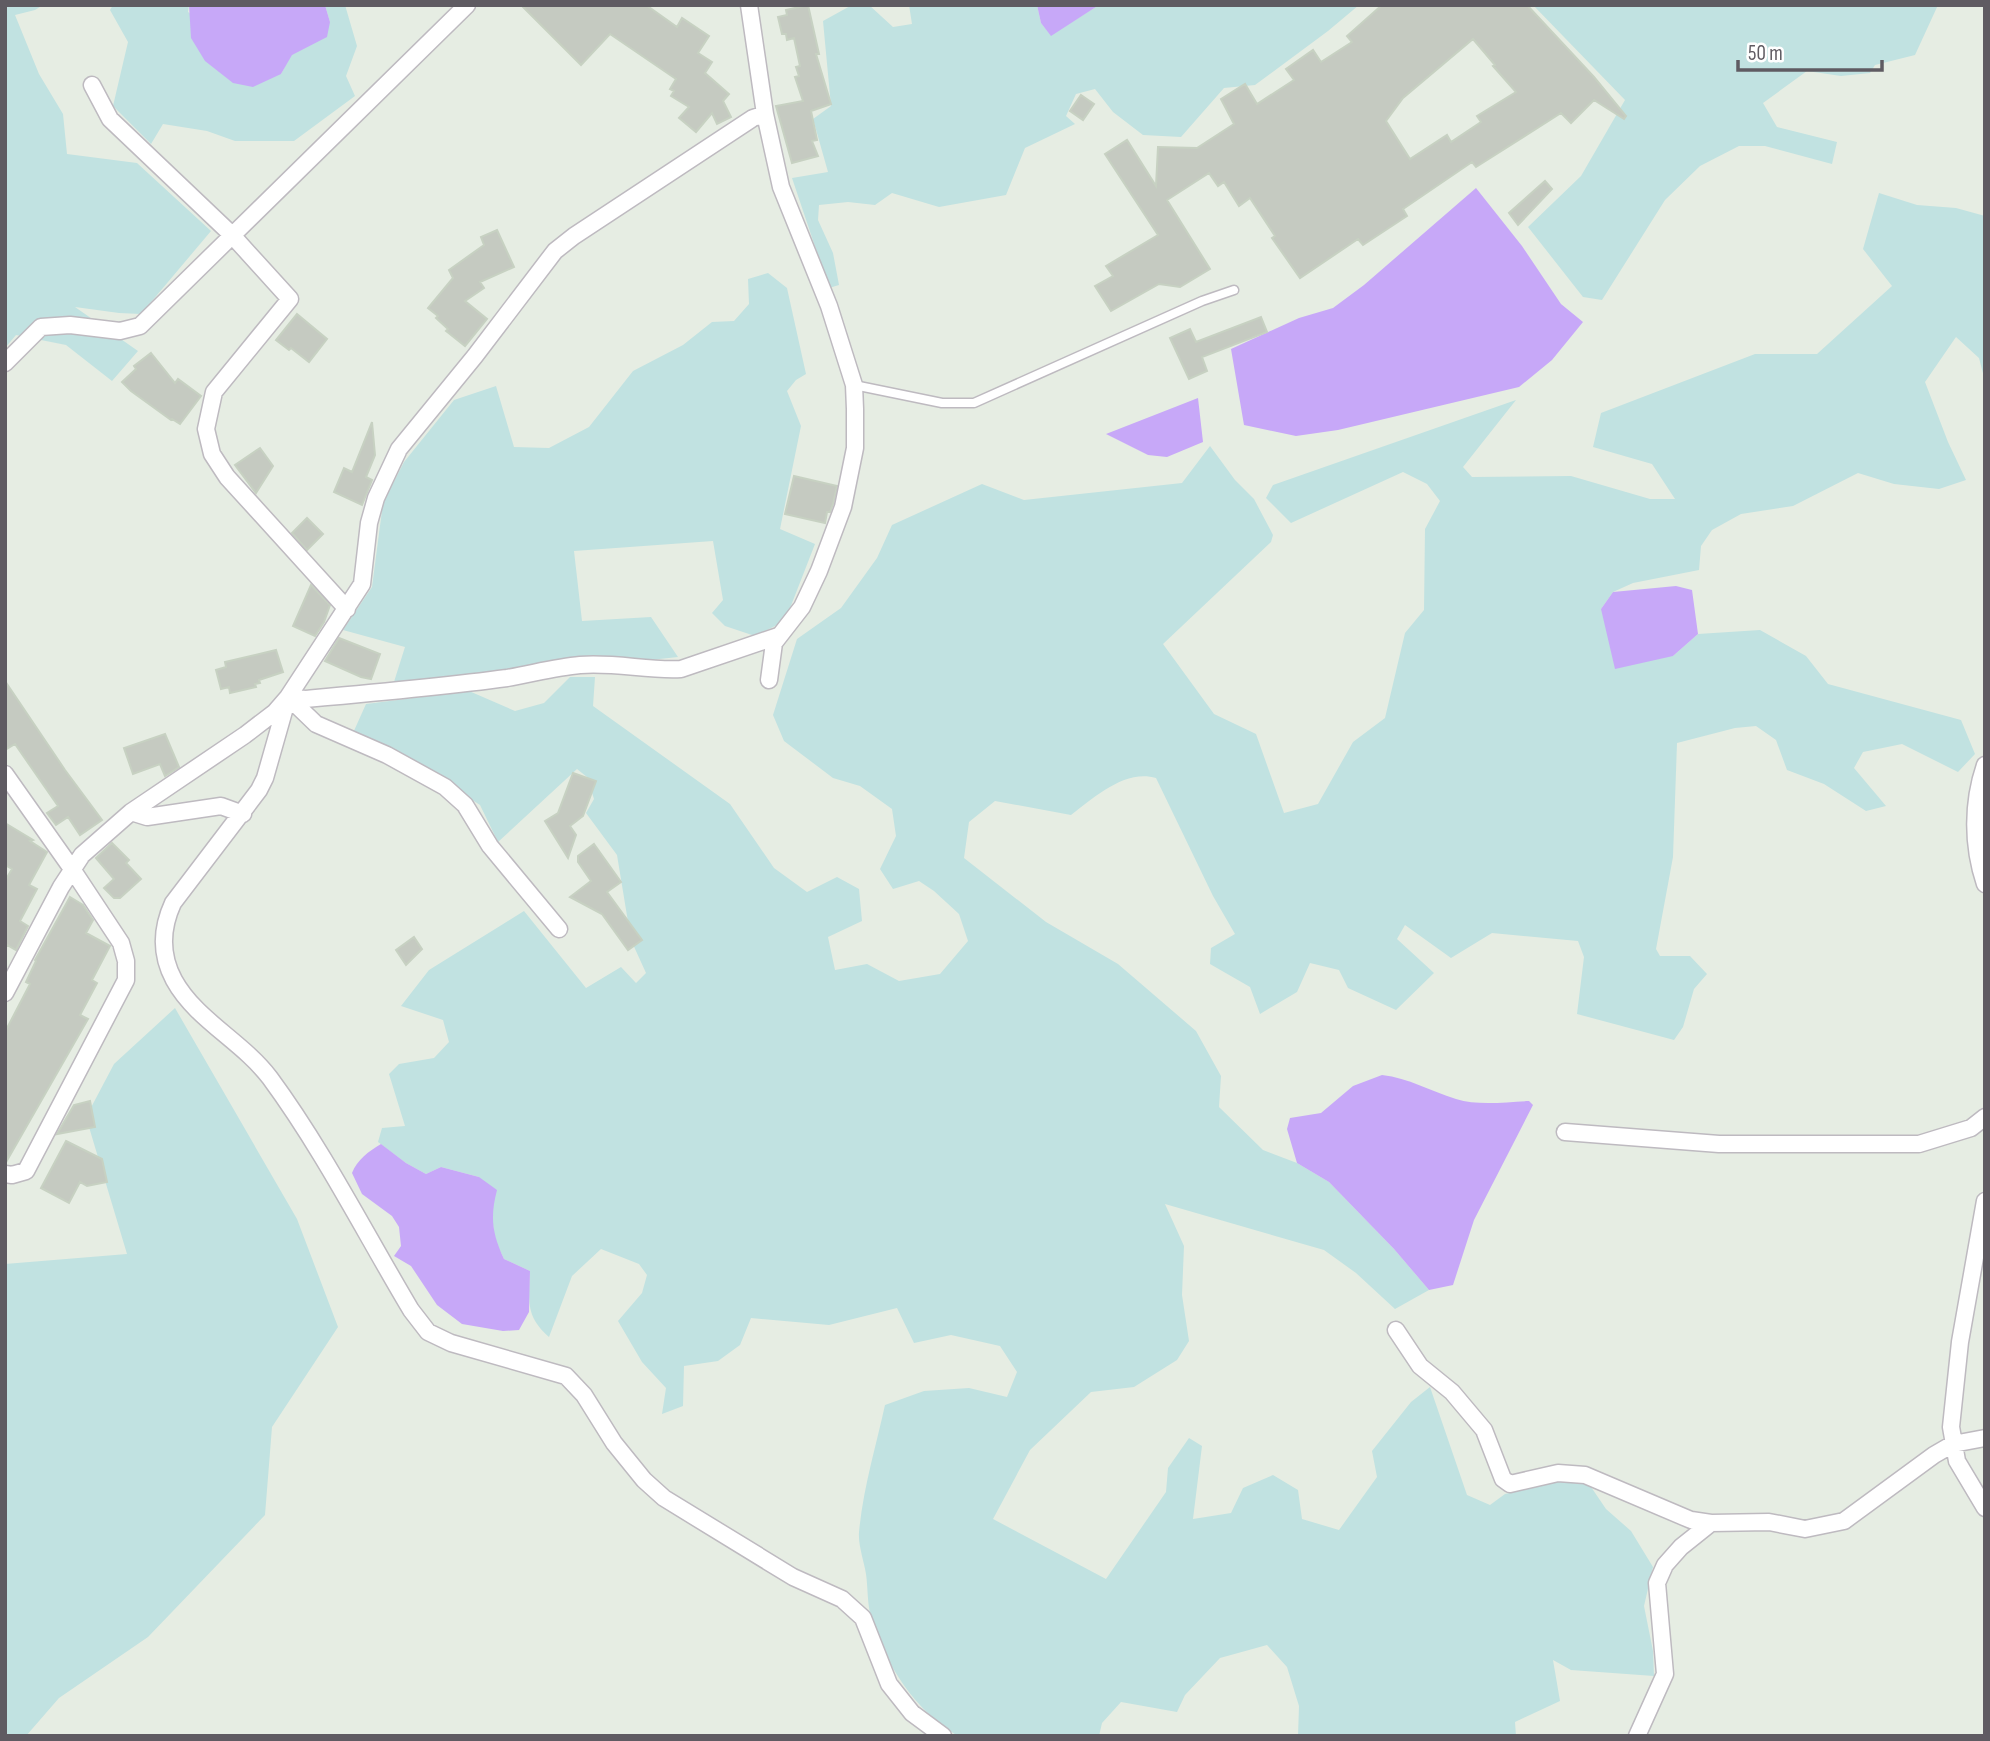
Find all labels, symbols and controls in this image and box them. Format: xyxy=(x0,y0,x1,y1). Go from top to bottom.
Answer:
scale bar xyxy=(1738,28,1882,72)
text: 50 m xyxy=(1748,41,1783,66)

